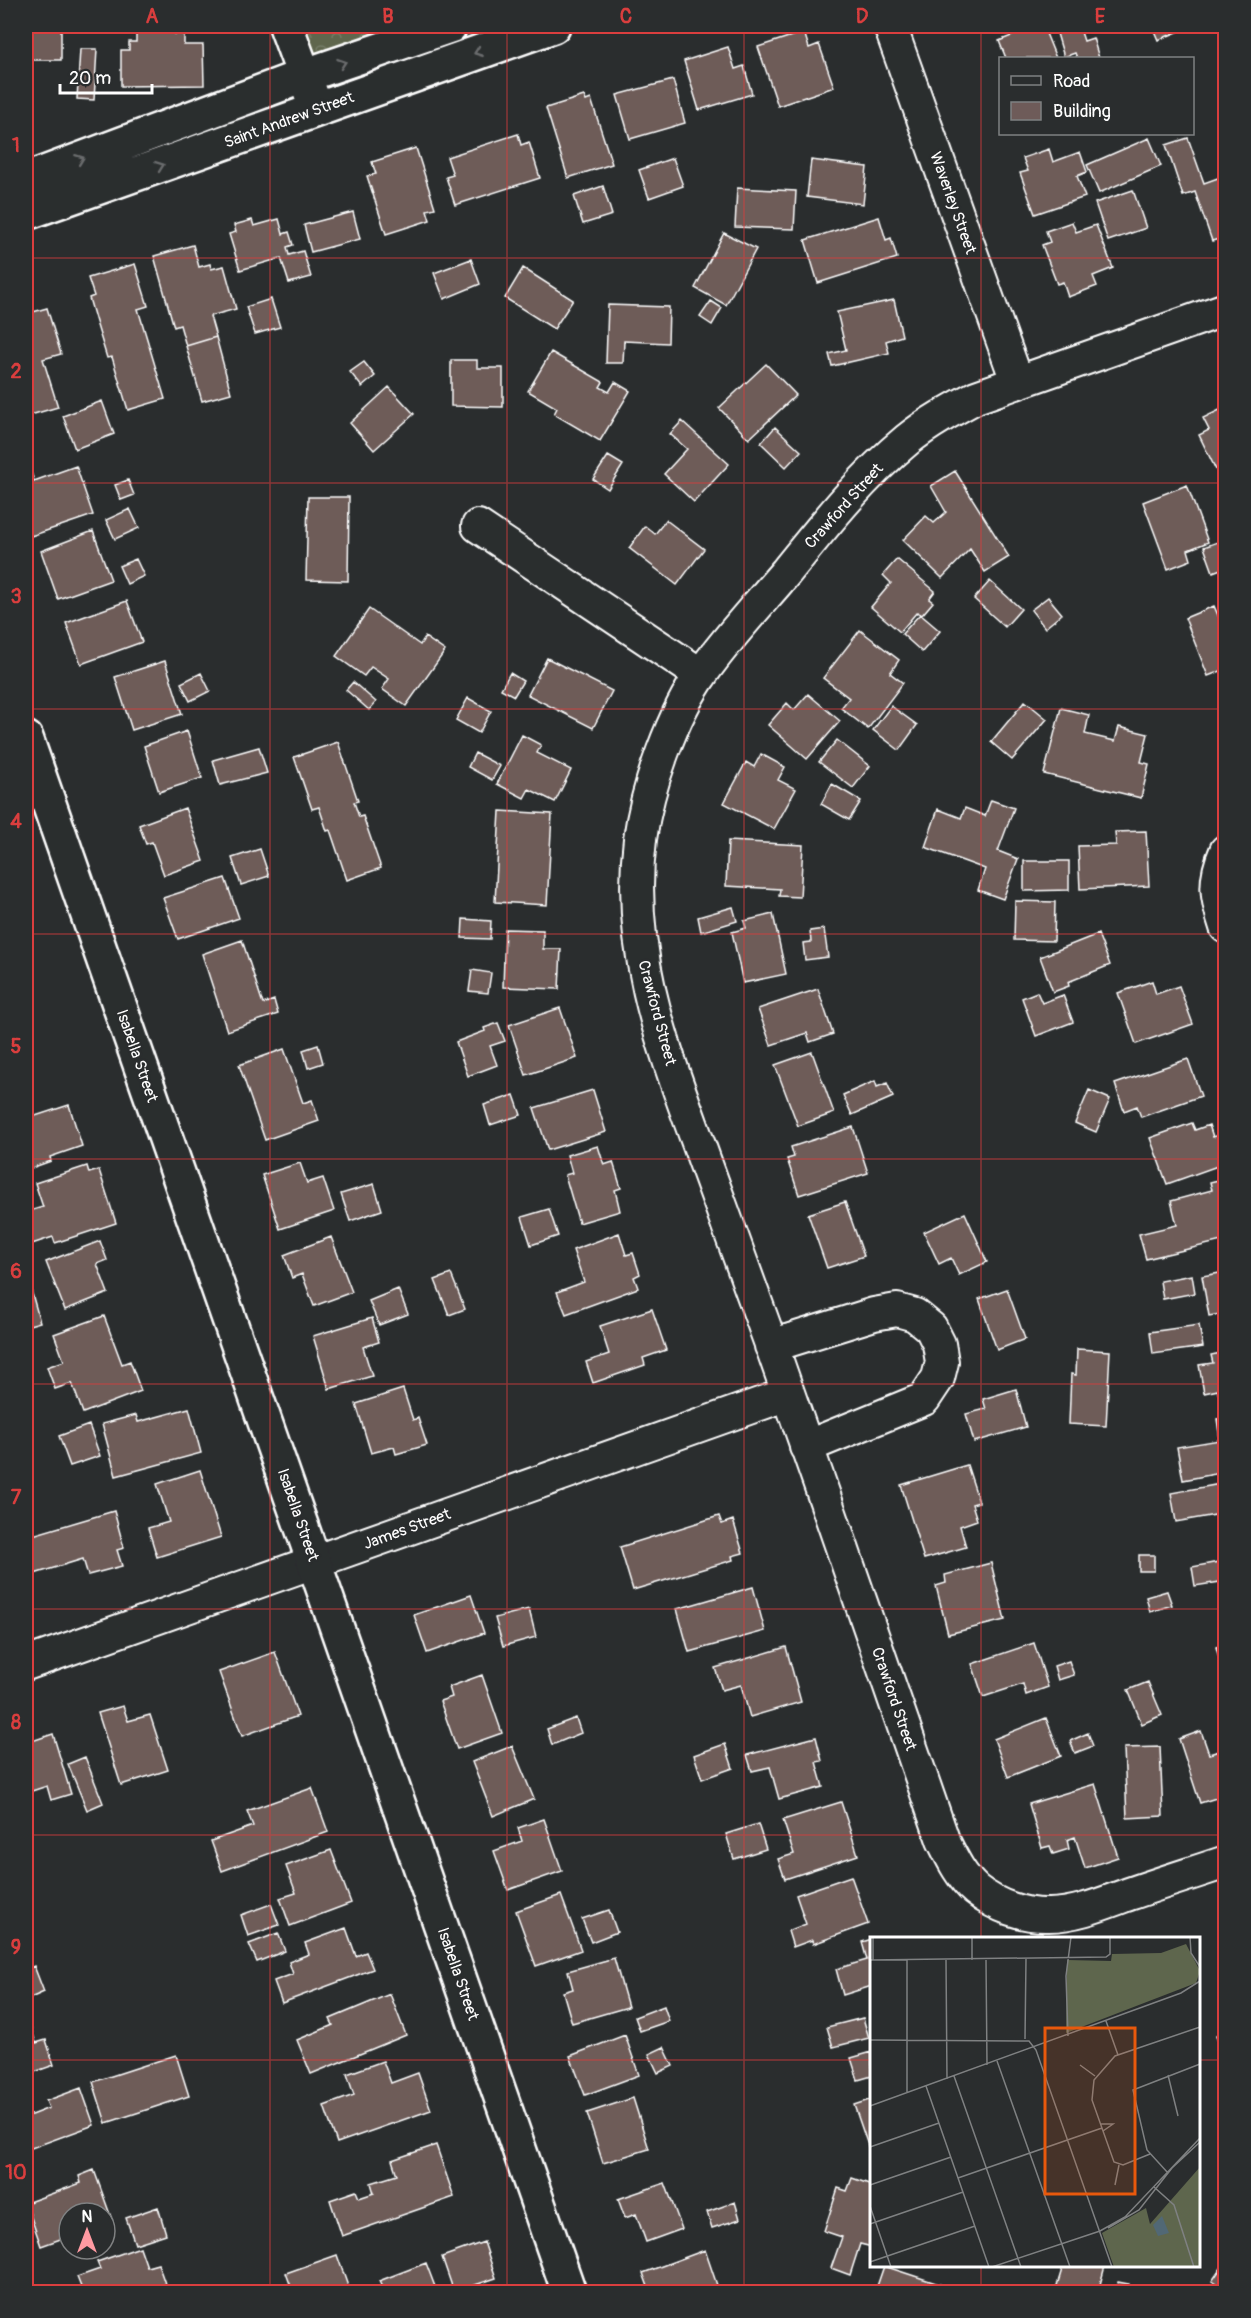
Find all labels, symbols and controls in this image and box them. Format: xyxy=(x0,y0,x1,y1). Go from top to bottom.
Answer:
text: A xyxy=(146,4,159,29)
text: B xyxy=(382,4,394,29)
text: C xyxy=(620,4,632,29)
text: D xyxy=(856,4,869,29)
text: E xyxy=(1095,4,1106,29)
one-way arrow xyxy=(474,45,484,58)
scale bar xyxy=(60,57,152,95)
one-way arrow xyxy=(336,57,347,70)
legend xyxy=(999,57,1194,135)
text: 20 m xyxy=(69,67,111,90)
text: Road xyxy=(1053,70,1090,93)
street label: Saint Andrew Street xyxy=(221,87,357,153)
text: Building xyxy=(1053,100,1111,123)
text: 1 xyxy=(12,133,20,158)
street label: Waverley Street xyxy=(925,149,981,257)
one-way arrow xyxy=(74,154,85,167)
one-way arrow xyxy=(154,160,165,173)
text: 2 xyxy=(10,359,22,384)
street label: Crawford Street xyxy=(800,459,888,553)
text: 3 xyxy=(10,584,22,609)
text: 4 xyxy=(10,809,22,834)
street label: Crawford Street xyxy=(633,958,681,1068)
street label: Isabella Street xyxy=(112,1007,162,1106)
text: 5 xyxy=(11,1034,22,1059)
text: 6 xyxy=(10,1259,22,1284)
street label: Isabella Street xyxy=(273,1466,323,1565)
text: 7 xyxy=(11,1485,22,1510)
street label: James Street xyxy=(361,1504,454,1554)
street label: Crawford Street xyxy=(867,1645,921,1754)
text: 8 xyxy=(11,1710,21,1735)
street label: Isabella Street xyxy=(433,1925,483,2024)
text: 9 xyxy=(11,1935,21,1960)
inset map xyxy=(870,1937,1200,2267)
text: 10 xyxy=(5,2160,27,2185)
north arrow xyxy=(57,2201,117,2261)
text: N xyxy=(82,2207,93,2227)

